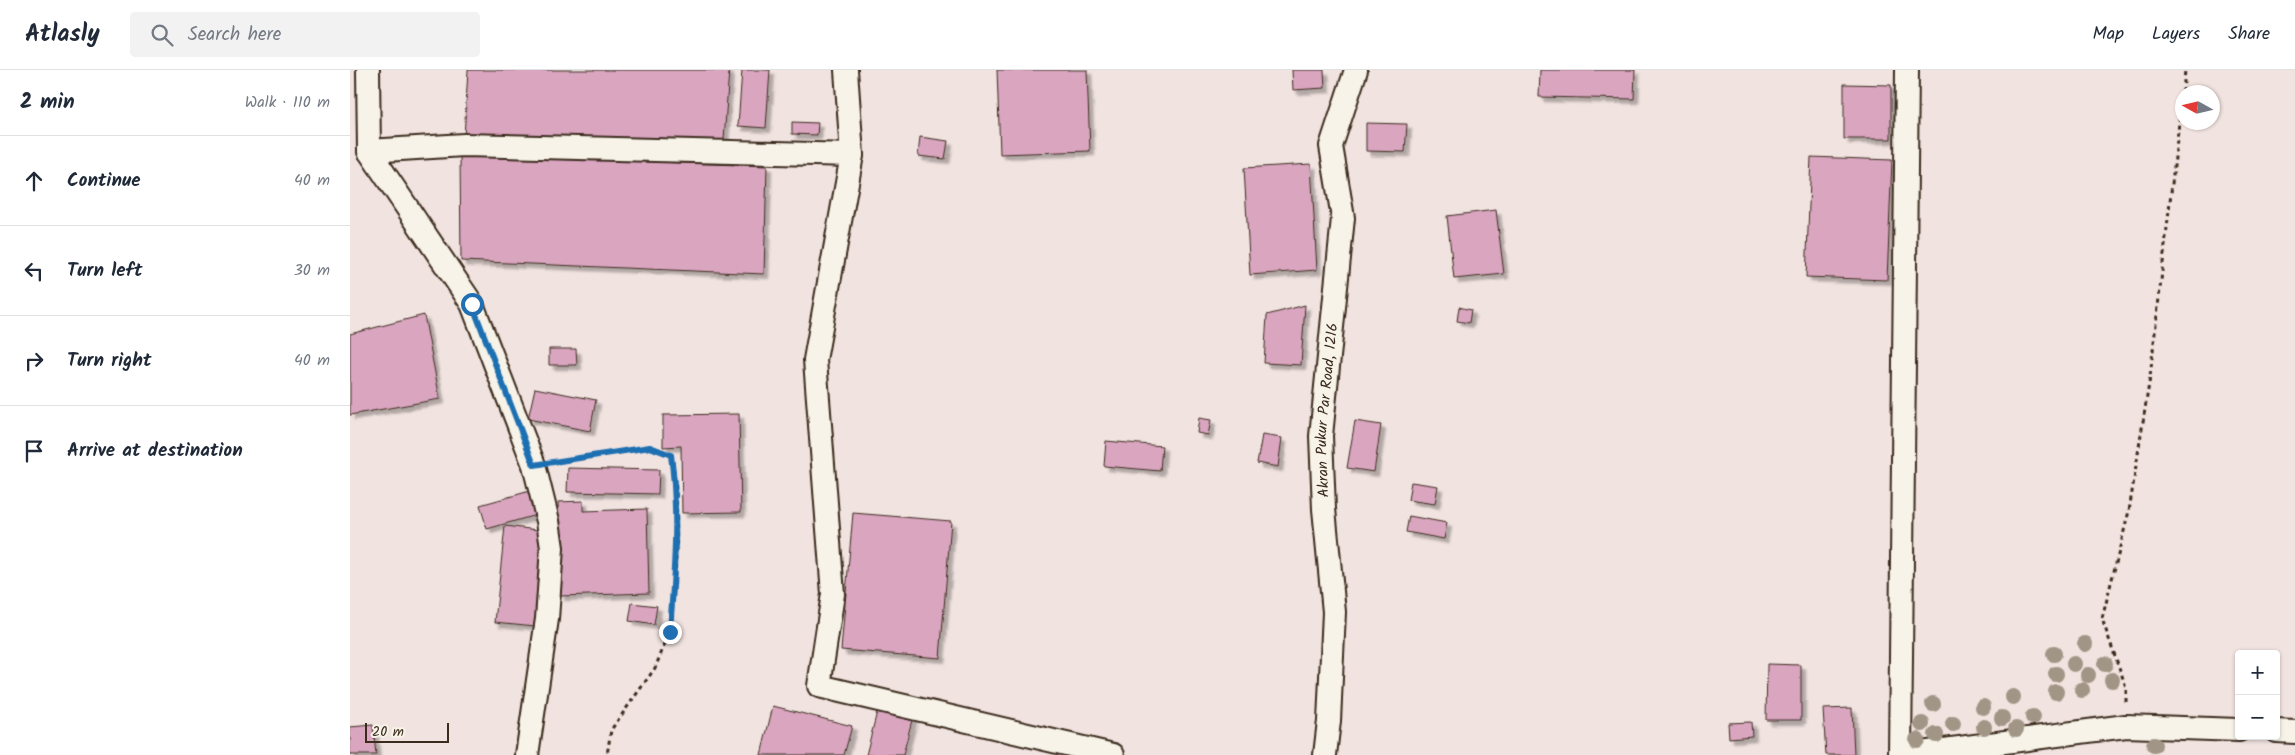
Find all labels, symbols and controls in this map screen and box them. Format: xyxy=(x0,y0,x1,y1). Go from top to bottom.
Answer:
search box xyxy=(130,12,480,57)
text: Atlasly xyxy=(25,15,100,54)
text: Search here xyxy=(188,20,281,50)
text: Map xyxy=(2093,20,2124,49)
text: Layers xyxy=(2152,20,2200,49)
text: Share xyxy=(2228,20,2270,49)
icon: search xyxy=(148,21,176,49)
north arrow xyxy=(2175,85,2220,130)
text: 2 min xyxy=(20,86,75,119)
text: Walk · 110 m xyxy=(245,90,330,115)
text: Continue xyxy=(67,166,140,196)
icon: ahead xyxy=(20,167,48,195)
text: 40 m xyxy=(294,168,330,193)
text: Turn left xyxy=(67,256,142,286)
icon: left xyxy=(20,257,48,285)
text: 30 m xyxy=(294,258,330,283)
route start xyxy=(461,293,484,316)
street label: Akran Pukur Par Road, 1216 xyxy=(1310,322,1345,498)
text: Turn right xyxy=(67,346,152,376)
icon: right xyxy=(20,347,48,375)
text: 40 m xyxy=(294,348,330,373)
text: Arrive at destination xyxy=(67,436,243,466)
icon: arrive xyxy=(20,437,48,465)
route end xyxy=(659,621,682,644)
map controls xyxy=(2235,650,2280,740)
button: + xyxy=(2235,650,2280,695)
button: − xyxy=(2235,695,2280,740)
scale bar xyxy=(365,720,449,743)
text: 20 m xyxy=(372,721,404,743)

